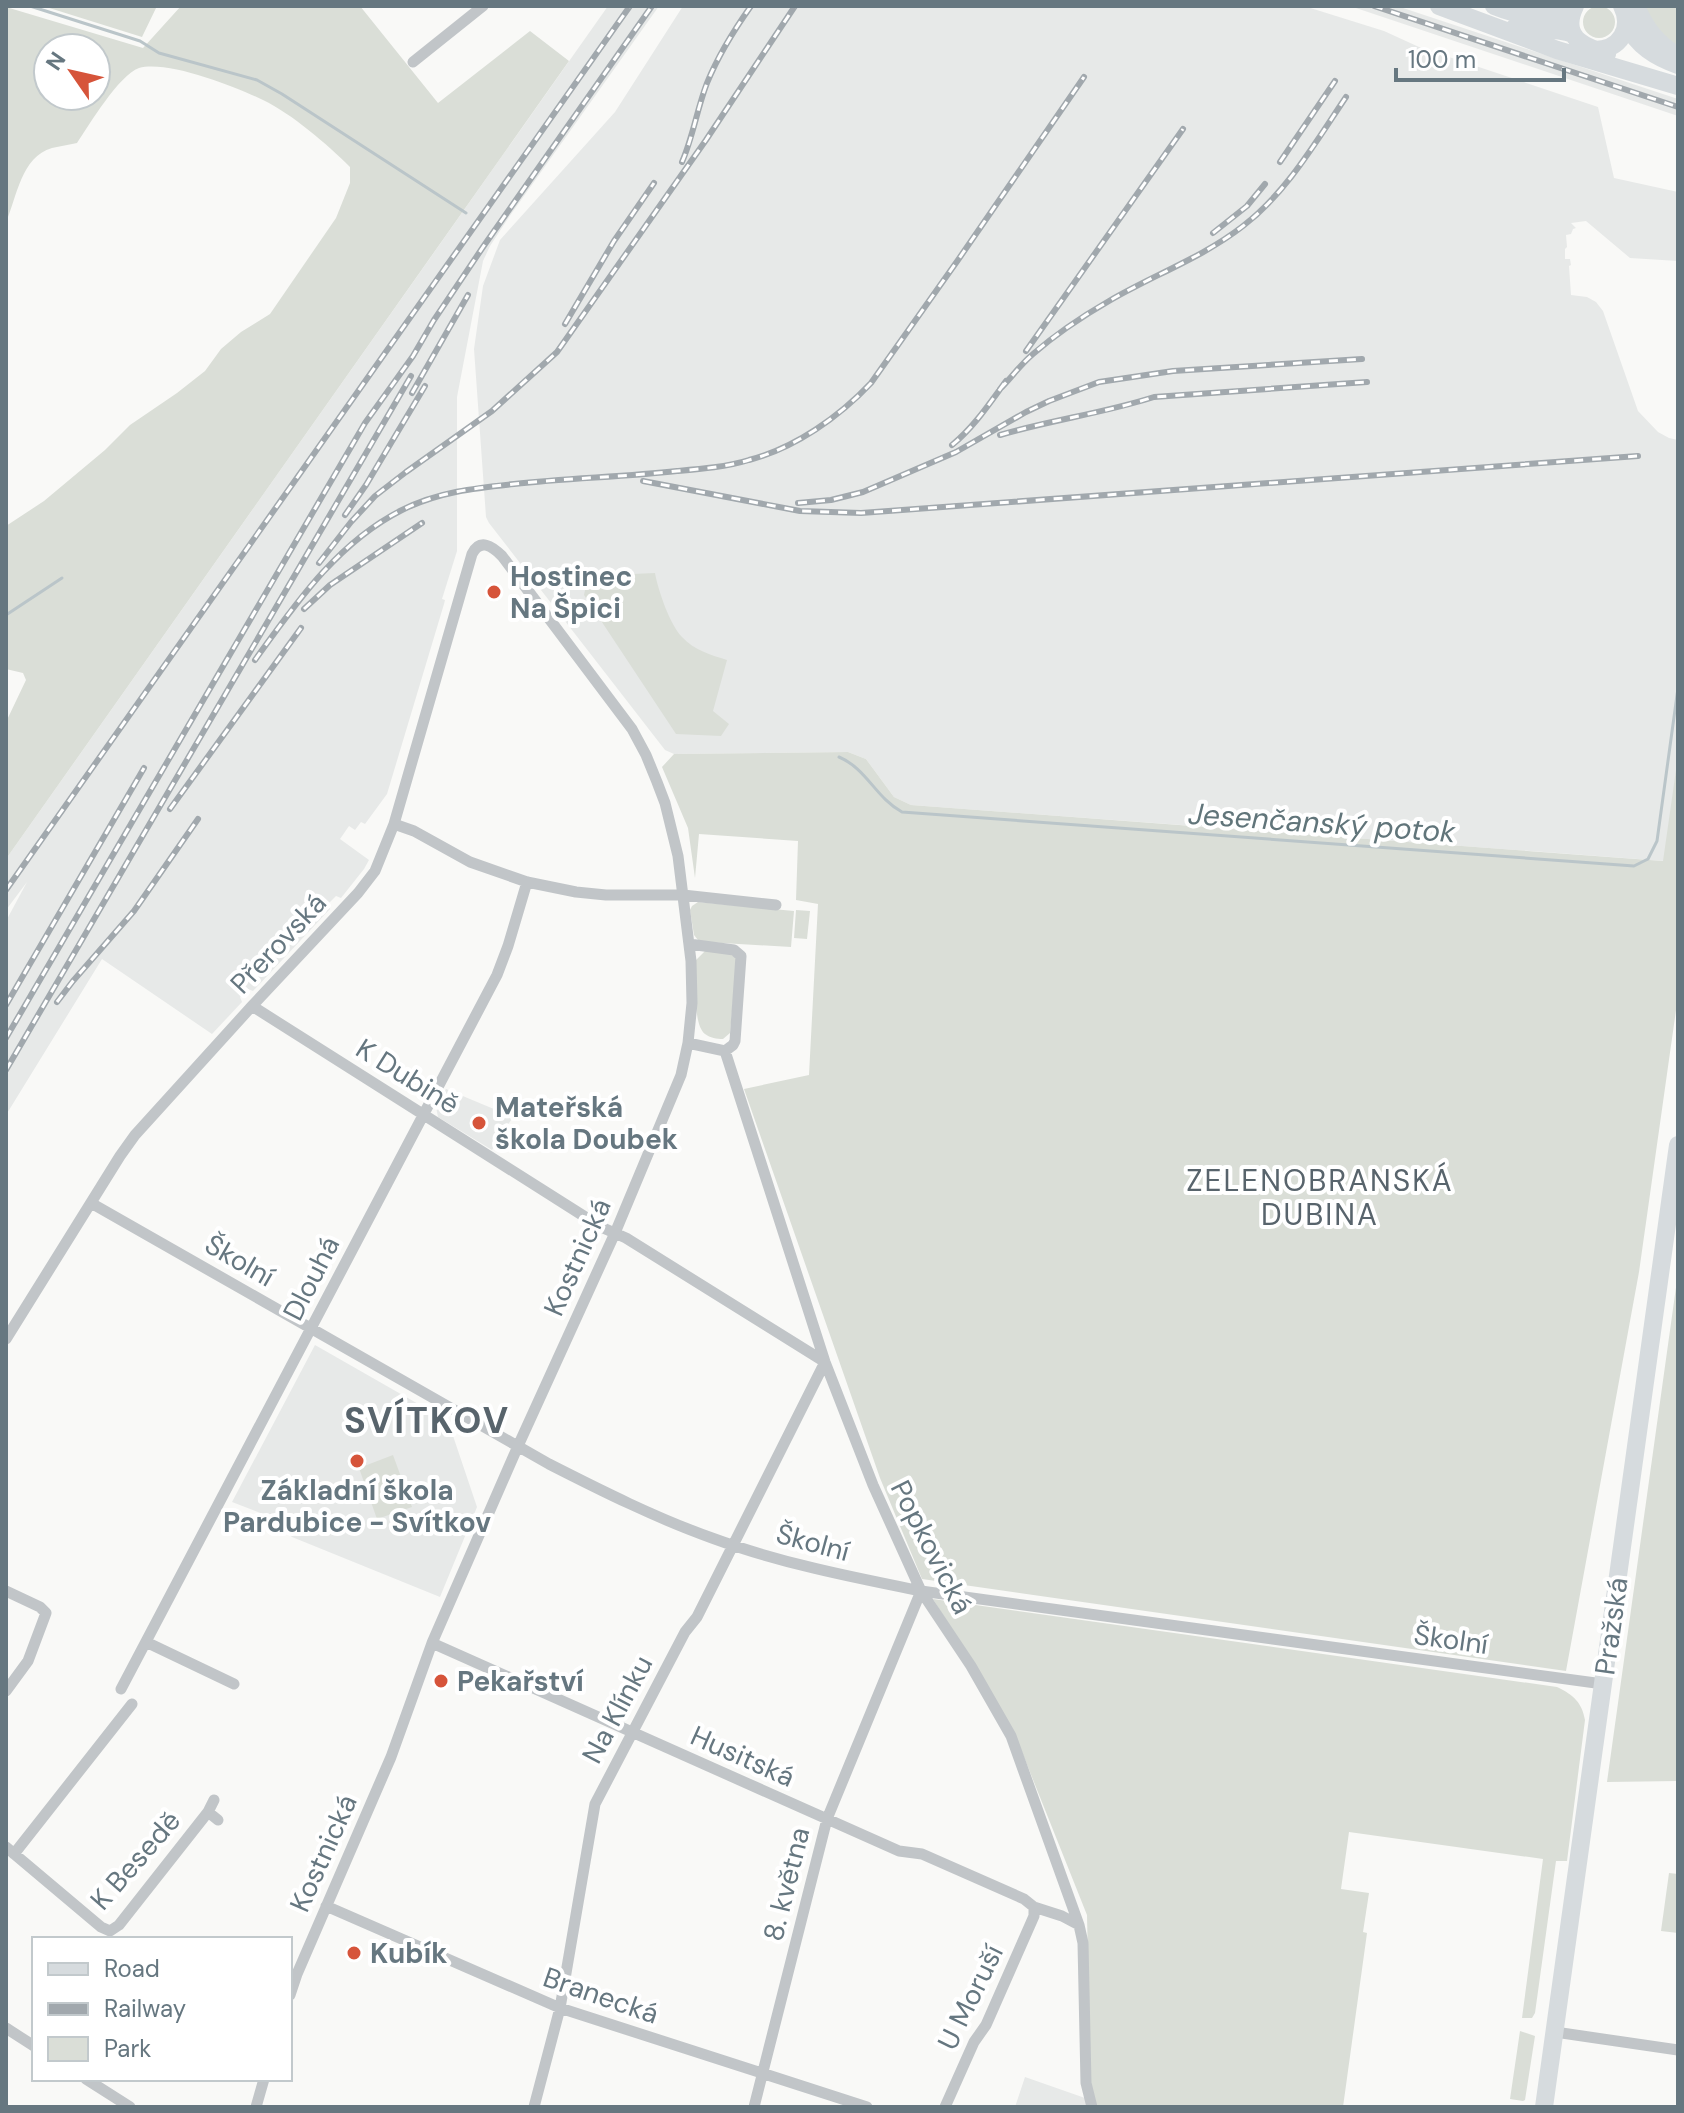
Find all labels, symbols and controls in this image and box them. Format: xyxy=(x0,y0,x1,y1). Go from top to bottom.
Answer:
north arrow xyxy=(32,32,112,112)
scale bar xyxy=(1396,32,1564,82)
text: 100 m xyxy=(1408,44,1476,75)
text: N xyxy=(39,46,72,76)
place label: Hostinec Na Špici xyxy=(510,558,632,627)
marker: Hostinec Na Špici xyxy=(485,583,503,601)
water label: Jesenčanský potok xyxy=(1187,794,1458,851)
street label: Přerovská xyxy=(222,885,335,1002)
street label: K Dubině xyxy=(349,1030,466,1123)
place label: Mateřská škola Doubek xyxy=(495,1089,678,1158)
marker: Mateřská škola Doubek xyxy=(470,1114,488,1132)
district label: ZELENOBRANSKÁ DUBINA xyxy=(1186,1161,1454,1234)
street label: Kostnická xyxy=(535,1193,620,1322)
street label: Školní xyxy=(198,1226,282,1295)
street label: Dlouhá xyxy=(275,1230,348,1326)
district label: SVÍTKOV xyxy=(344,1397,510,1444)
marker: Základní škola Pardubice - Svítkov xyxy=(348,1452,366,1470)
place label: Základní škola Pardubice - Svítkov xyxy=(223,1472,491,1541)
street label: Popkovická xyxy=(882,1474,981,1620)
street label: Školní xyxy=(772,1515,854,1570)
street label: Pražská xyxy=(1586,1575,1637,1677)
street label: Školní xyxy=(1411,1616,1491,1663)
street label: Na Klínku xyxy=(574,1649,661,1770)
place label: Pekařství xyxy=(457,1663,584,1700)
marker: Pekařství xyxy=(432,1672,450,1690)
street label: Husitská xyxy=(685,1717,801,1796)
street label: Kostnická xyxy=(281,1789,366,1918)
street label: K Besedě xyxy=(82,1803,189,1918)
street label: 8. května xyxy=(755,1823,818,1945)
place label: Kubík xyxy=(370,1935,447,1972)
legend xyxy=(32,1937,292,2081)
street label: U Moruší xyxy=(929,1938,1012,2056)
marker: Kubík xyxy=(345,1944,363,1962)
text: Road xyxy=(104,1953,160,1984)
street label: Branecká xyxy=(538,1958,663,2032)
text: Railway xyxy=(104,1993,186,2024)
text: Park xyxy=(104,2033,151,2064)

